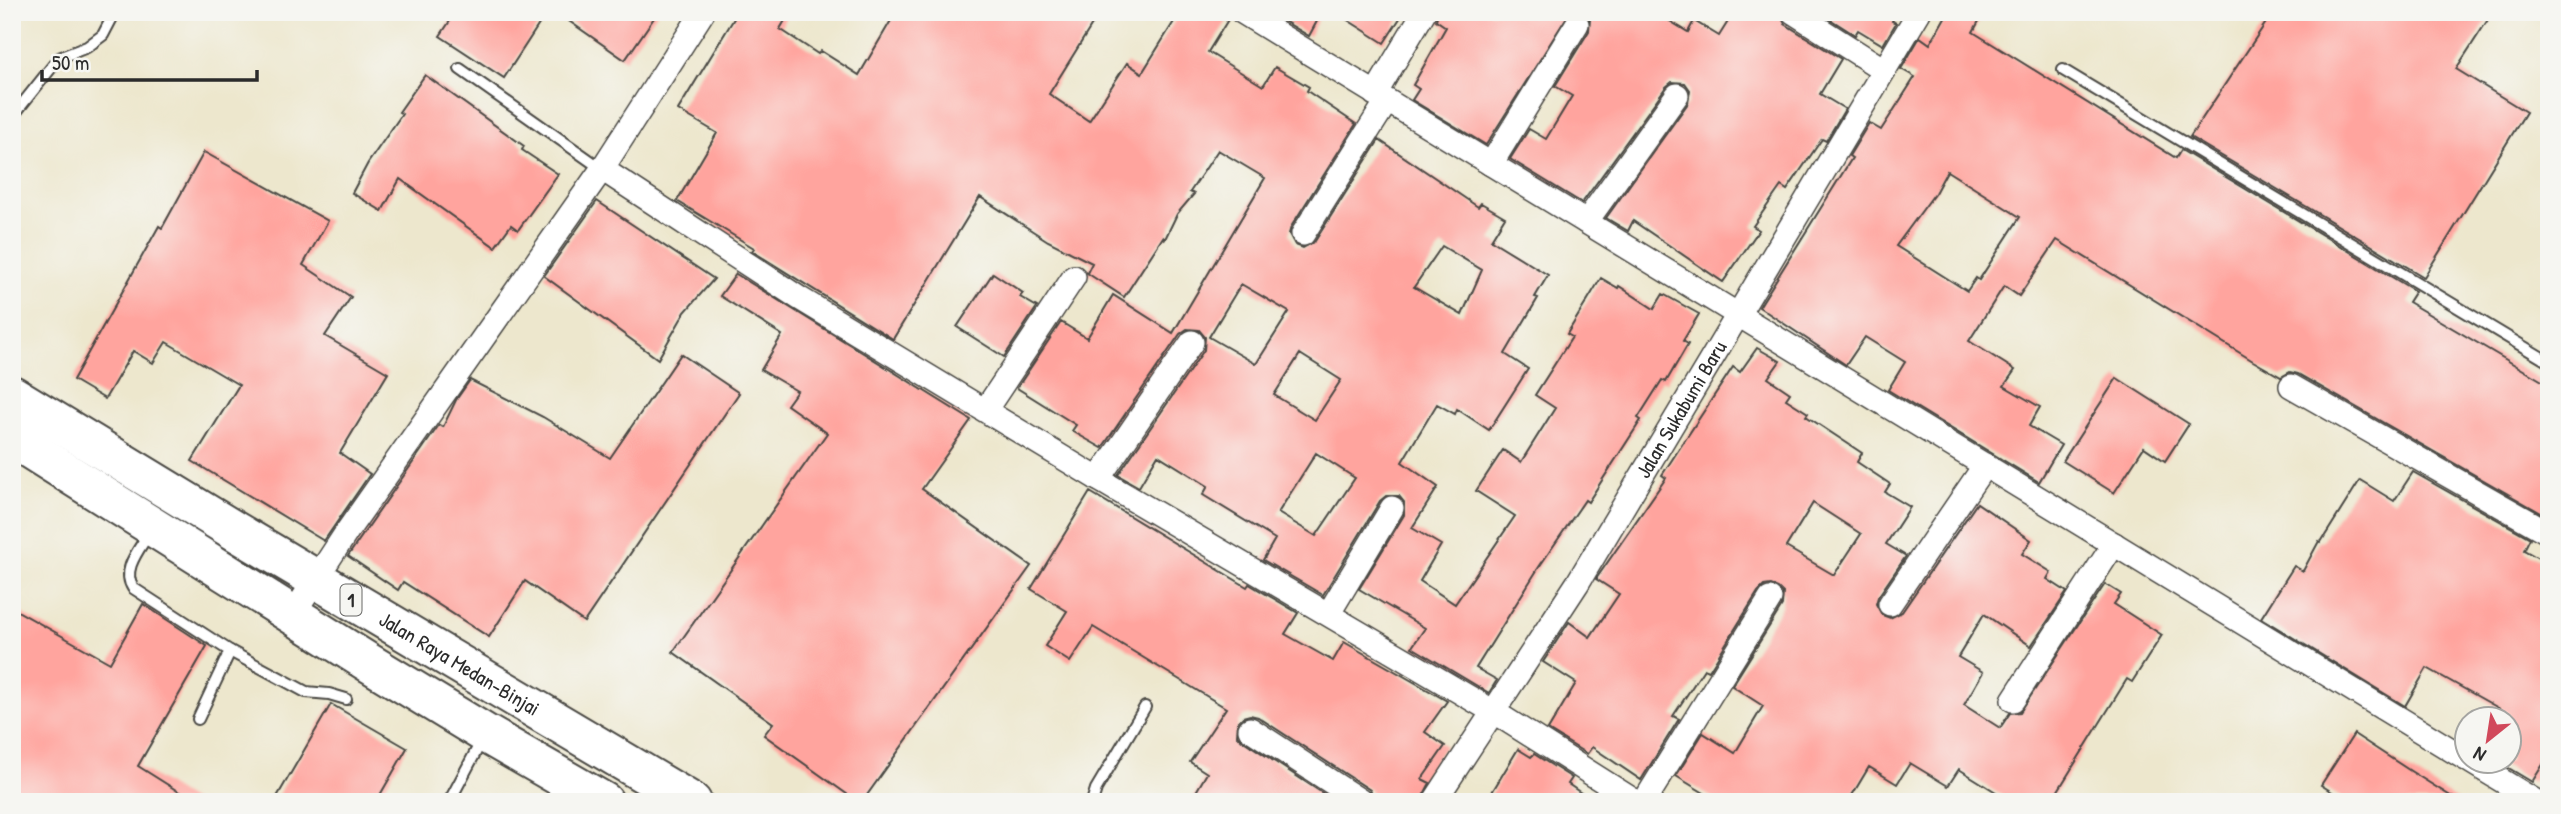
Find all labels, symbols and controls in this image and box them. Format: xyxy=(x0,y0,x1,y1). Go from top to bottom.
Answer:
scale bar xyxy=(42,38,257,82)
text: 50 m xyxy=(52,48,89,77)
street label: Jalan Sukabumi Baru xyxy=(1629,335,1734,483)
road number: 1 xyxy=(340,584,362,615)
street label: Jalan Raya Medan-Binjai xyxy=(374,605,545,722)
north arrow xyxy=(2452,706,2522,776)
text: N xyxy=(2469,741,2490,769)

